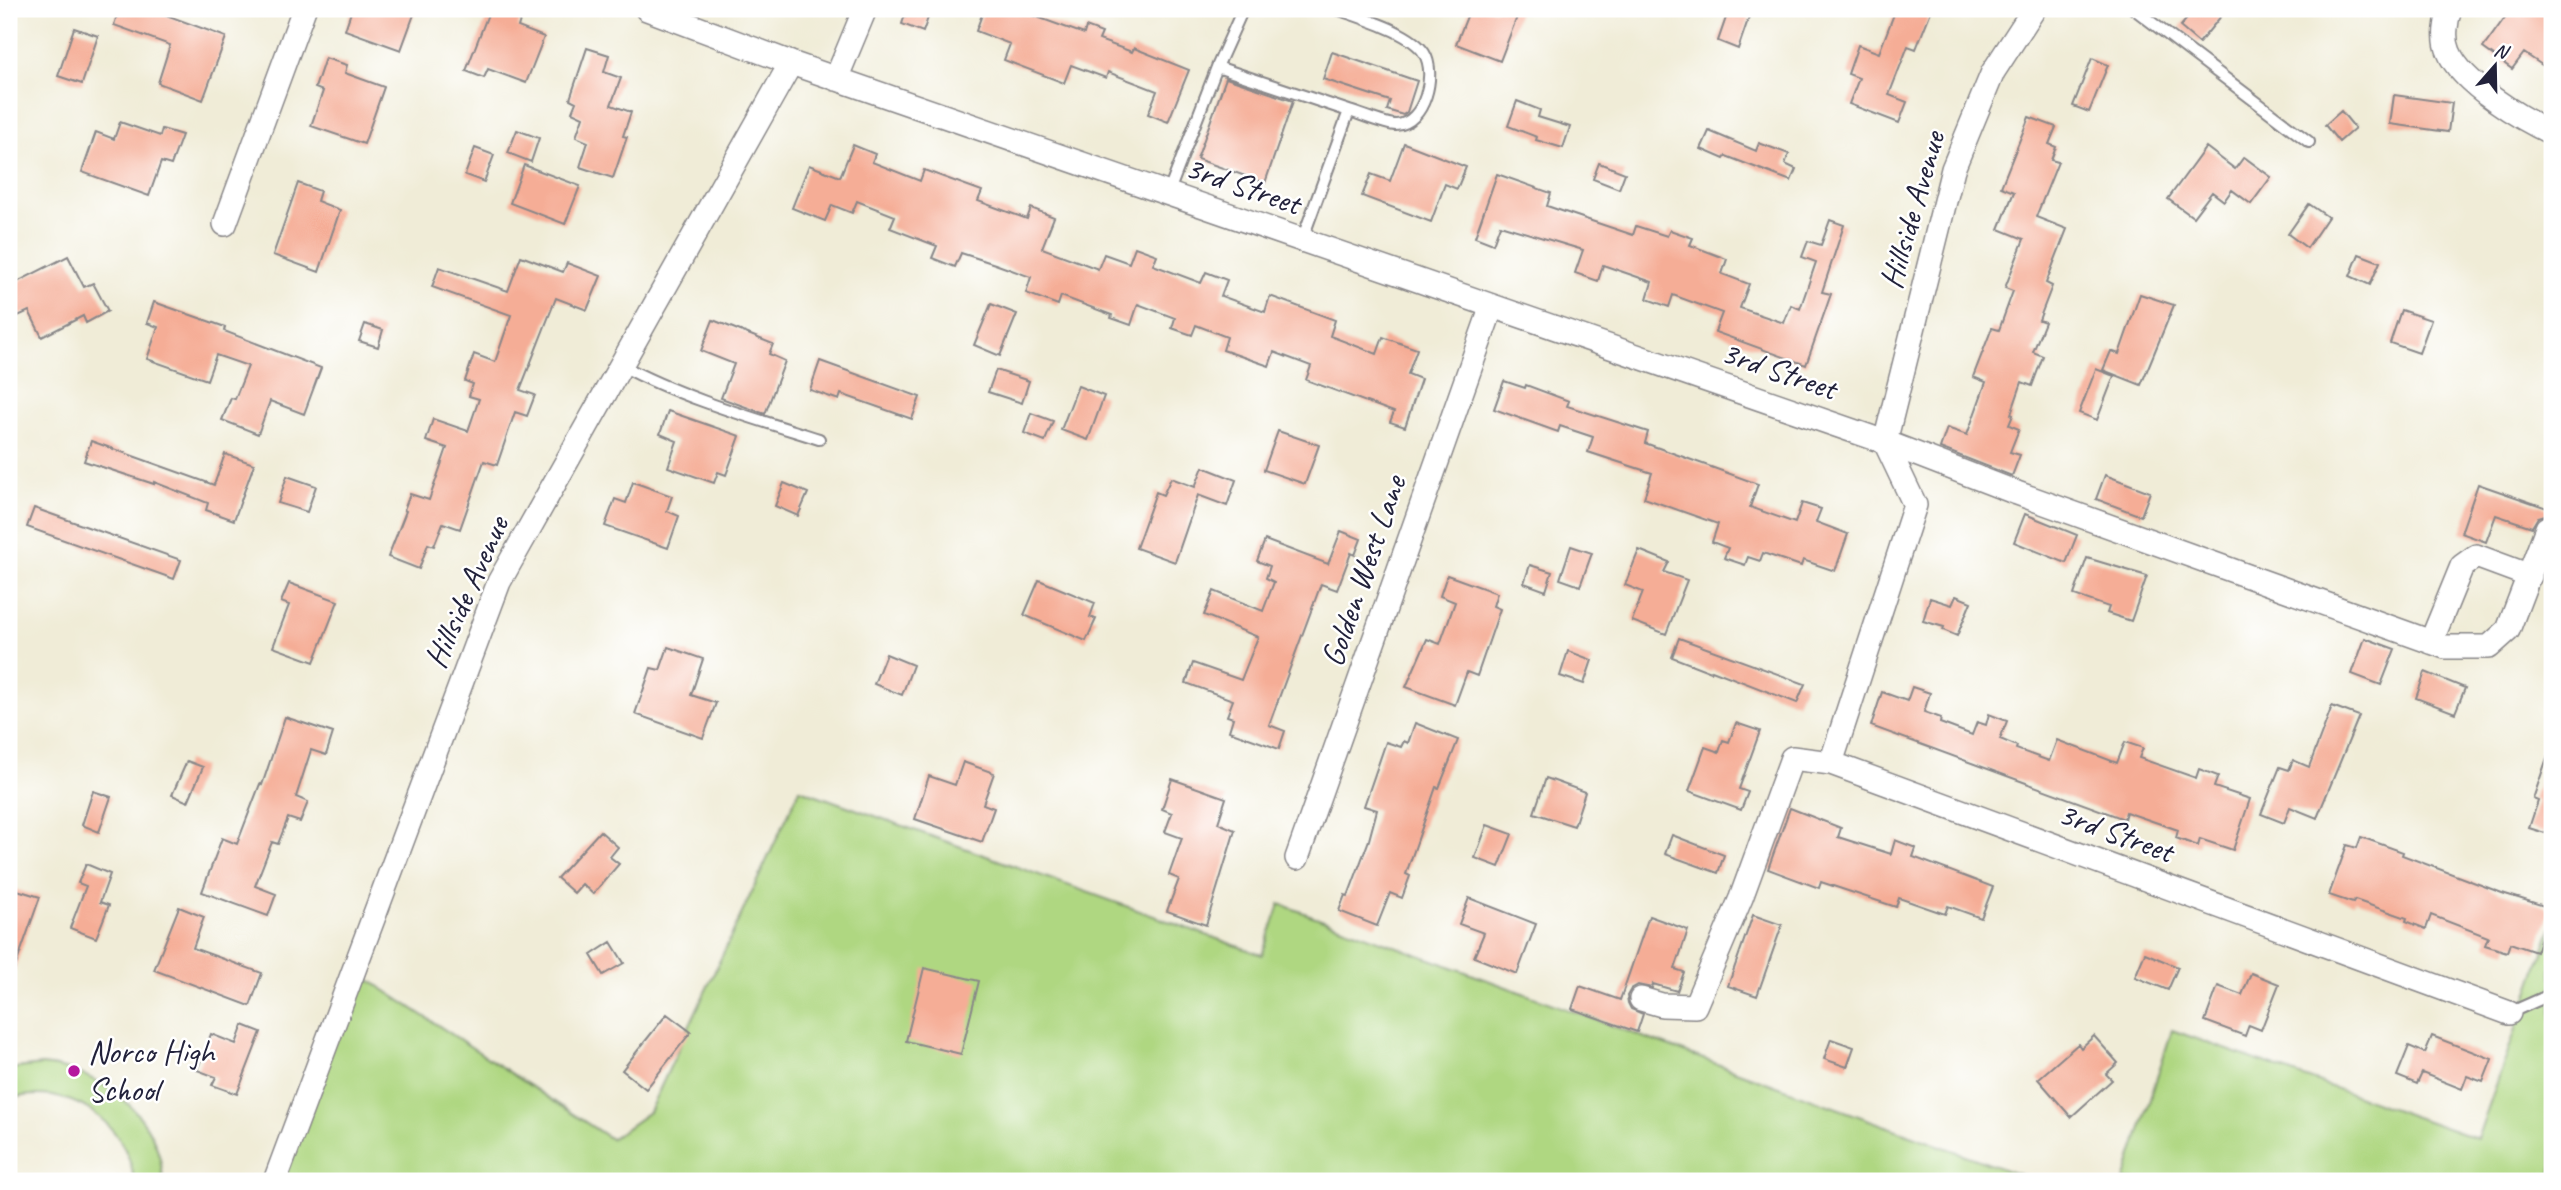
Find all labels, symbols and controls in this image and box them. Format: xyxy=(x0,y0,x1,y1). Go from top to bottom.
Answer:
north arrow xyxy=(2460,32,2530,102)
text: N xyxy=(2491,38,2513,65)
street label: Hillside Avenue xyxy=(1870,124,1955,293)
street label: 3rd Street xyxy=(1180,146,1309,225)
street label: 3rd Street xyxy=(1716,331,1845,410)
street label: Golden West Lane xyxy=(1311,468,1416,672)
street label: Hillside Avenue xyxy=(414,508,519,674)
street label: 3rd Street xyxy=(2053,792,2182,873)
place label: Norco High School xyxy=(88,1031,216,1111)
marker: Norco High School xyxy=(66,1063,82,1079)

